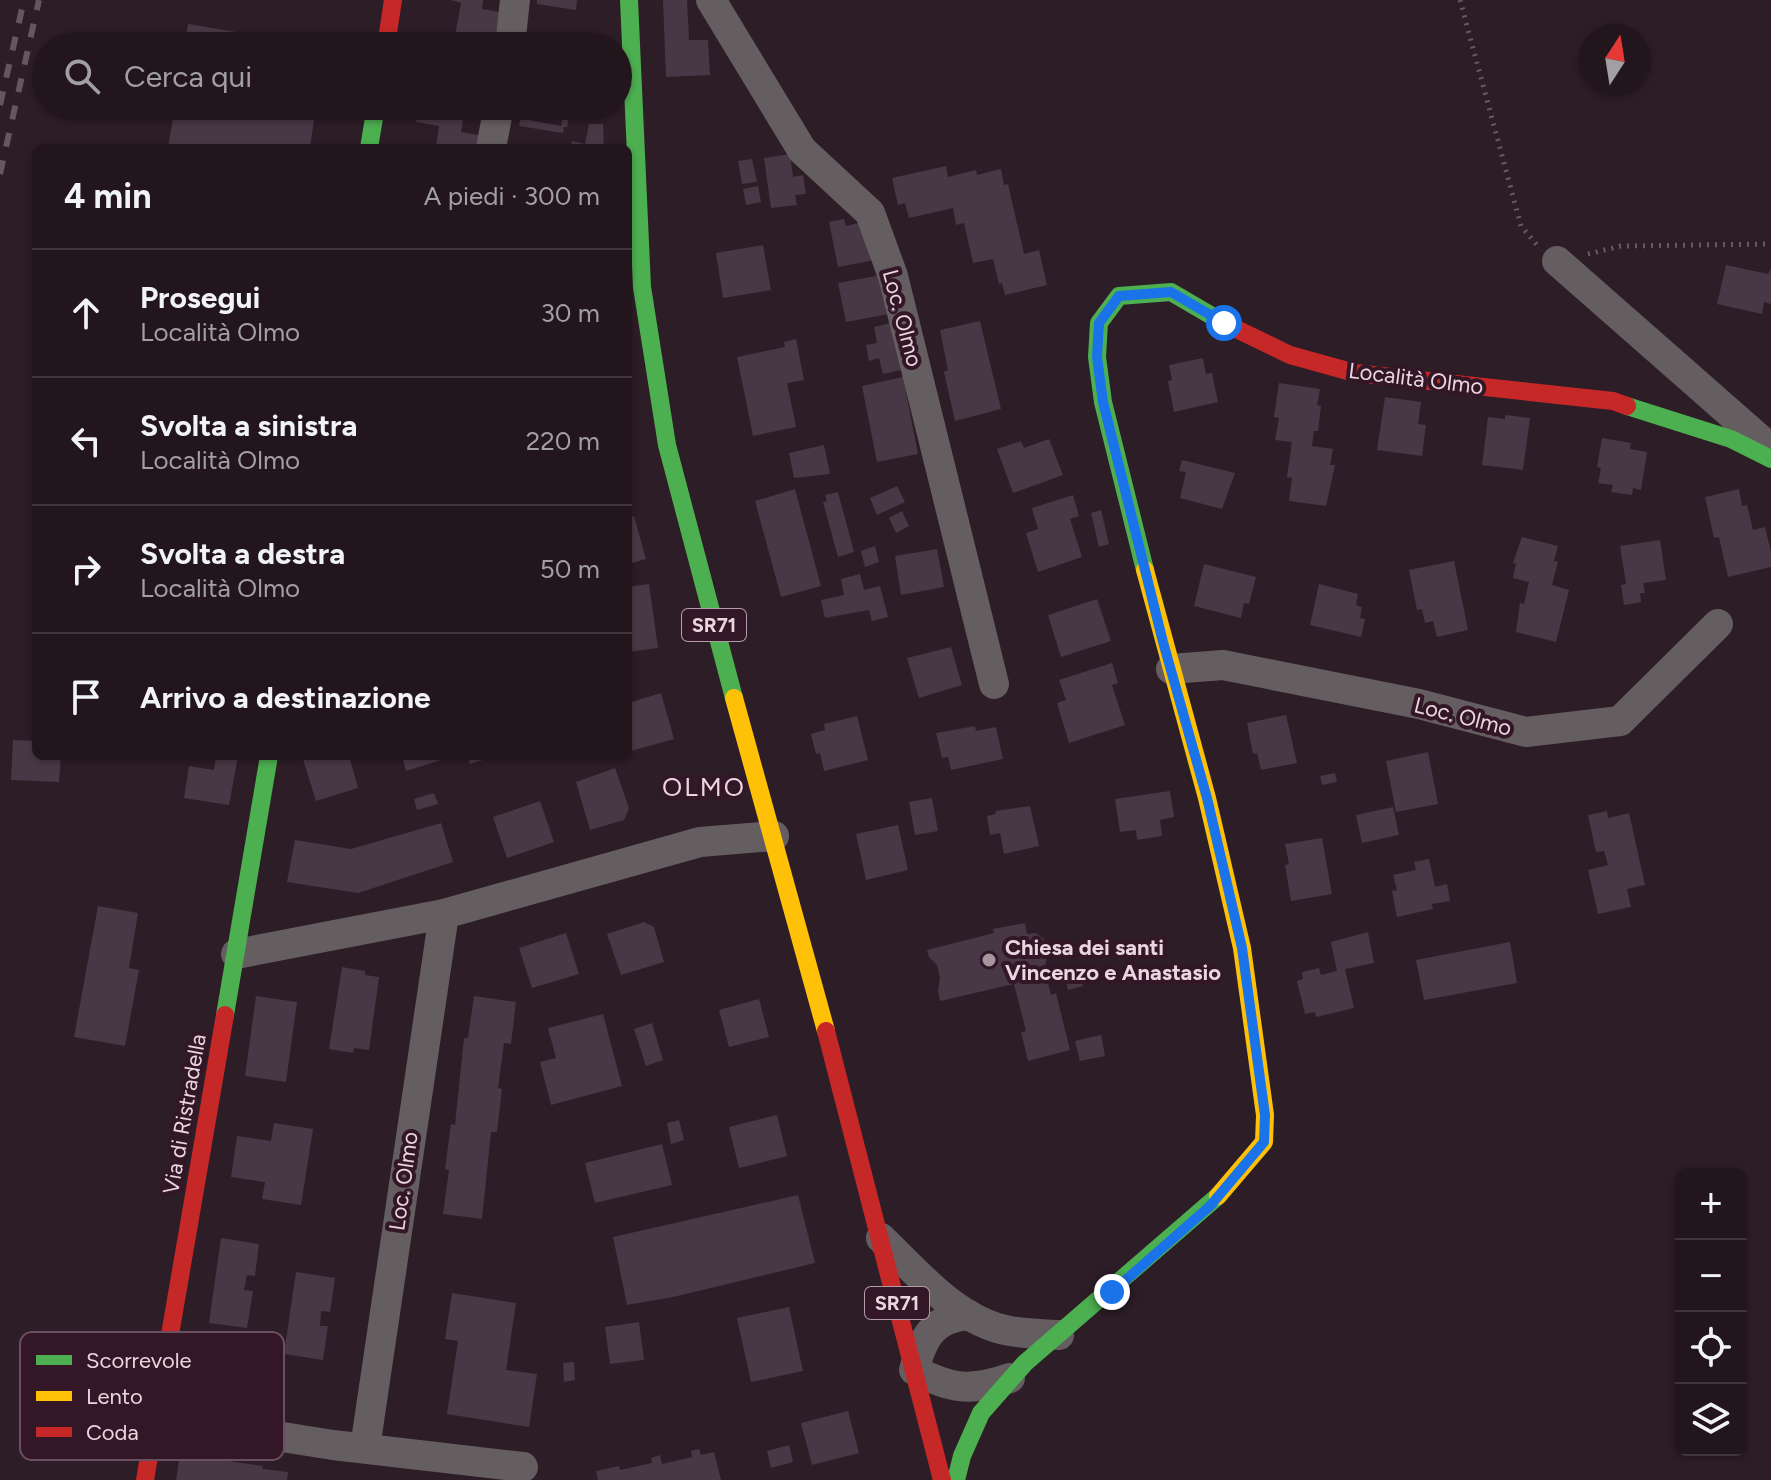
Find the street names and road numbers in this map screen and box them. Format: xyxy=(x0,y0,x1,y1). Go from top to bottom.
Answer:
street label: Loc. Olmo xyxy=(877,267,928,370)
street label: Località Olmo xyxy=(1347,357,1485,400)
road number: SR71 xyxy=(682,609,746,641)
street label: Loc. Olmo xyxy=(1411,691,1514,742)
street label: Via di Ristradella xyxy=(157,1032,212,1196)
street label: Loc. Olmo xyxy=(383,1130,424,1232)
road number: SR71 xyxy=(865,1287,929,1319)

